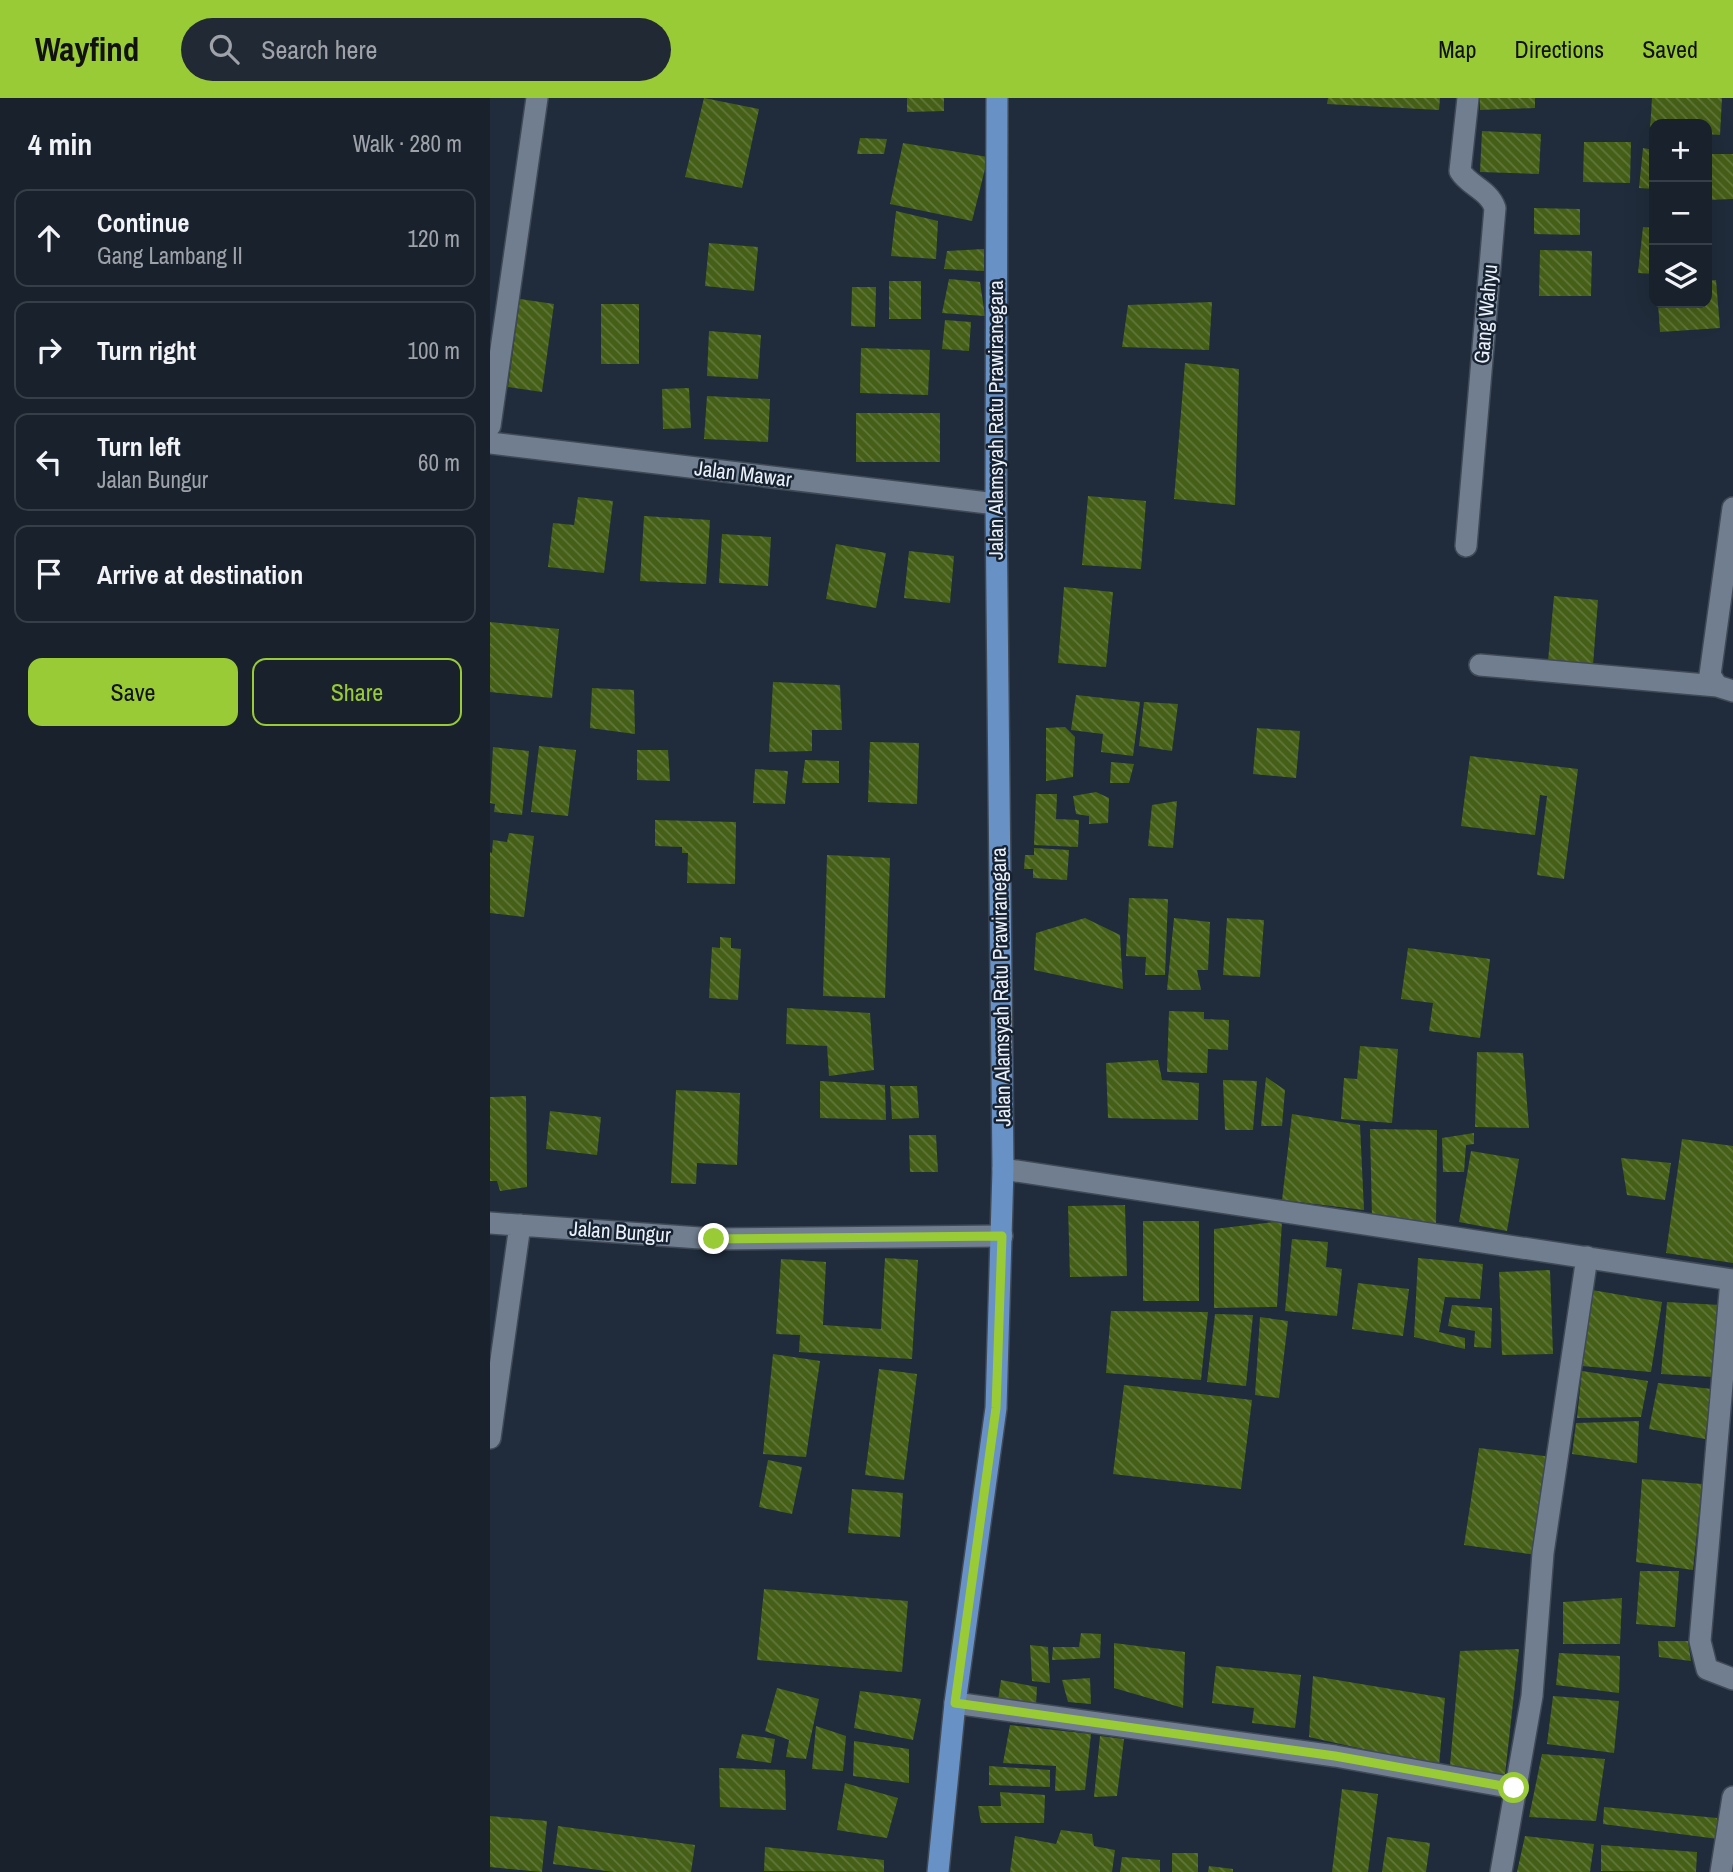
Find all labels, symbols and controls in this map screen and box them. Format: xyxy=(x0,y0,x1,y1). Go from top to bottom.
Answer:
search box xyxy=(181,18,671,81)
text: Wayfind xyxy=(35,27,139,71)
icon: search xyxy=(205,30,243,68)
text: Search here xyxy=(261,32,377,67)
text: Map xyxy=(1438,33,1476,65)
text: Directions xyxy=(1514,33,1604,65)
text: Saved xyxy=(1642,33,1698,65)
map controls xyxy=(1649,119,1712,308)
button: + xyxy=(1649,119,1712,182)
text: 4 min xyxy=(28,124,92,164)
text: Walk · 280 m xyxy=(353,128,462,159)
button: − xyxy=(1649,182,1712,245)
text: Continue xyxy=(97,205,189,240)
icon: ahead xyxy=(30,219,68,257)
text: 120 m xyxy=(408,223,460,254)
text: Gang Lambang II xyxy=(97,240,243,271)
button: layers xyxy=(1649,245,1712,308)
street label: Gang Wahyu xyxy=(1467,263,1504,365)
street label: Jalan Alamsyah Ratu Prawiranegara xyxy=(981,280,1010,560)
icon: right xyxy=(30,331,68,369)
text: Turn right xyxy=(97,333,196,368)
text: 100 m xyxy=(408,335,460,366)
text: Turn left xyxy=(97,429,181,464)
icon: left xyxy=(30,443,68,481)
text: 60 m xyxy=(418,447,460,478)
street label: Jalan Mawar xyxy=(693,453,794,494)
text: Jalan Bungur xyxy=(97,464,208,495)
icon: arrive xyxy=(30,555,68,593)
text: Arrive at destination xyxy=(97,557,303,592)
button: Save xyxy=(28,658,238,726)
button: Share xyxy=(252,658,462,726)
street label: Jalan Alamsyah Ratu Prawiranegara xyxy=(984,847,1017,1127)
street label: Jalan Bungur xyxy=(568,1213,672,1250)
route end xyxy=(698,1223,729,1254)
route start xyxy=(1498,1772,1529,1803)

